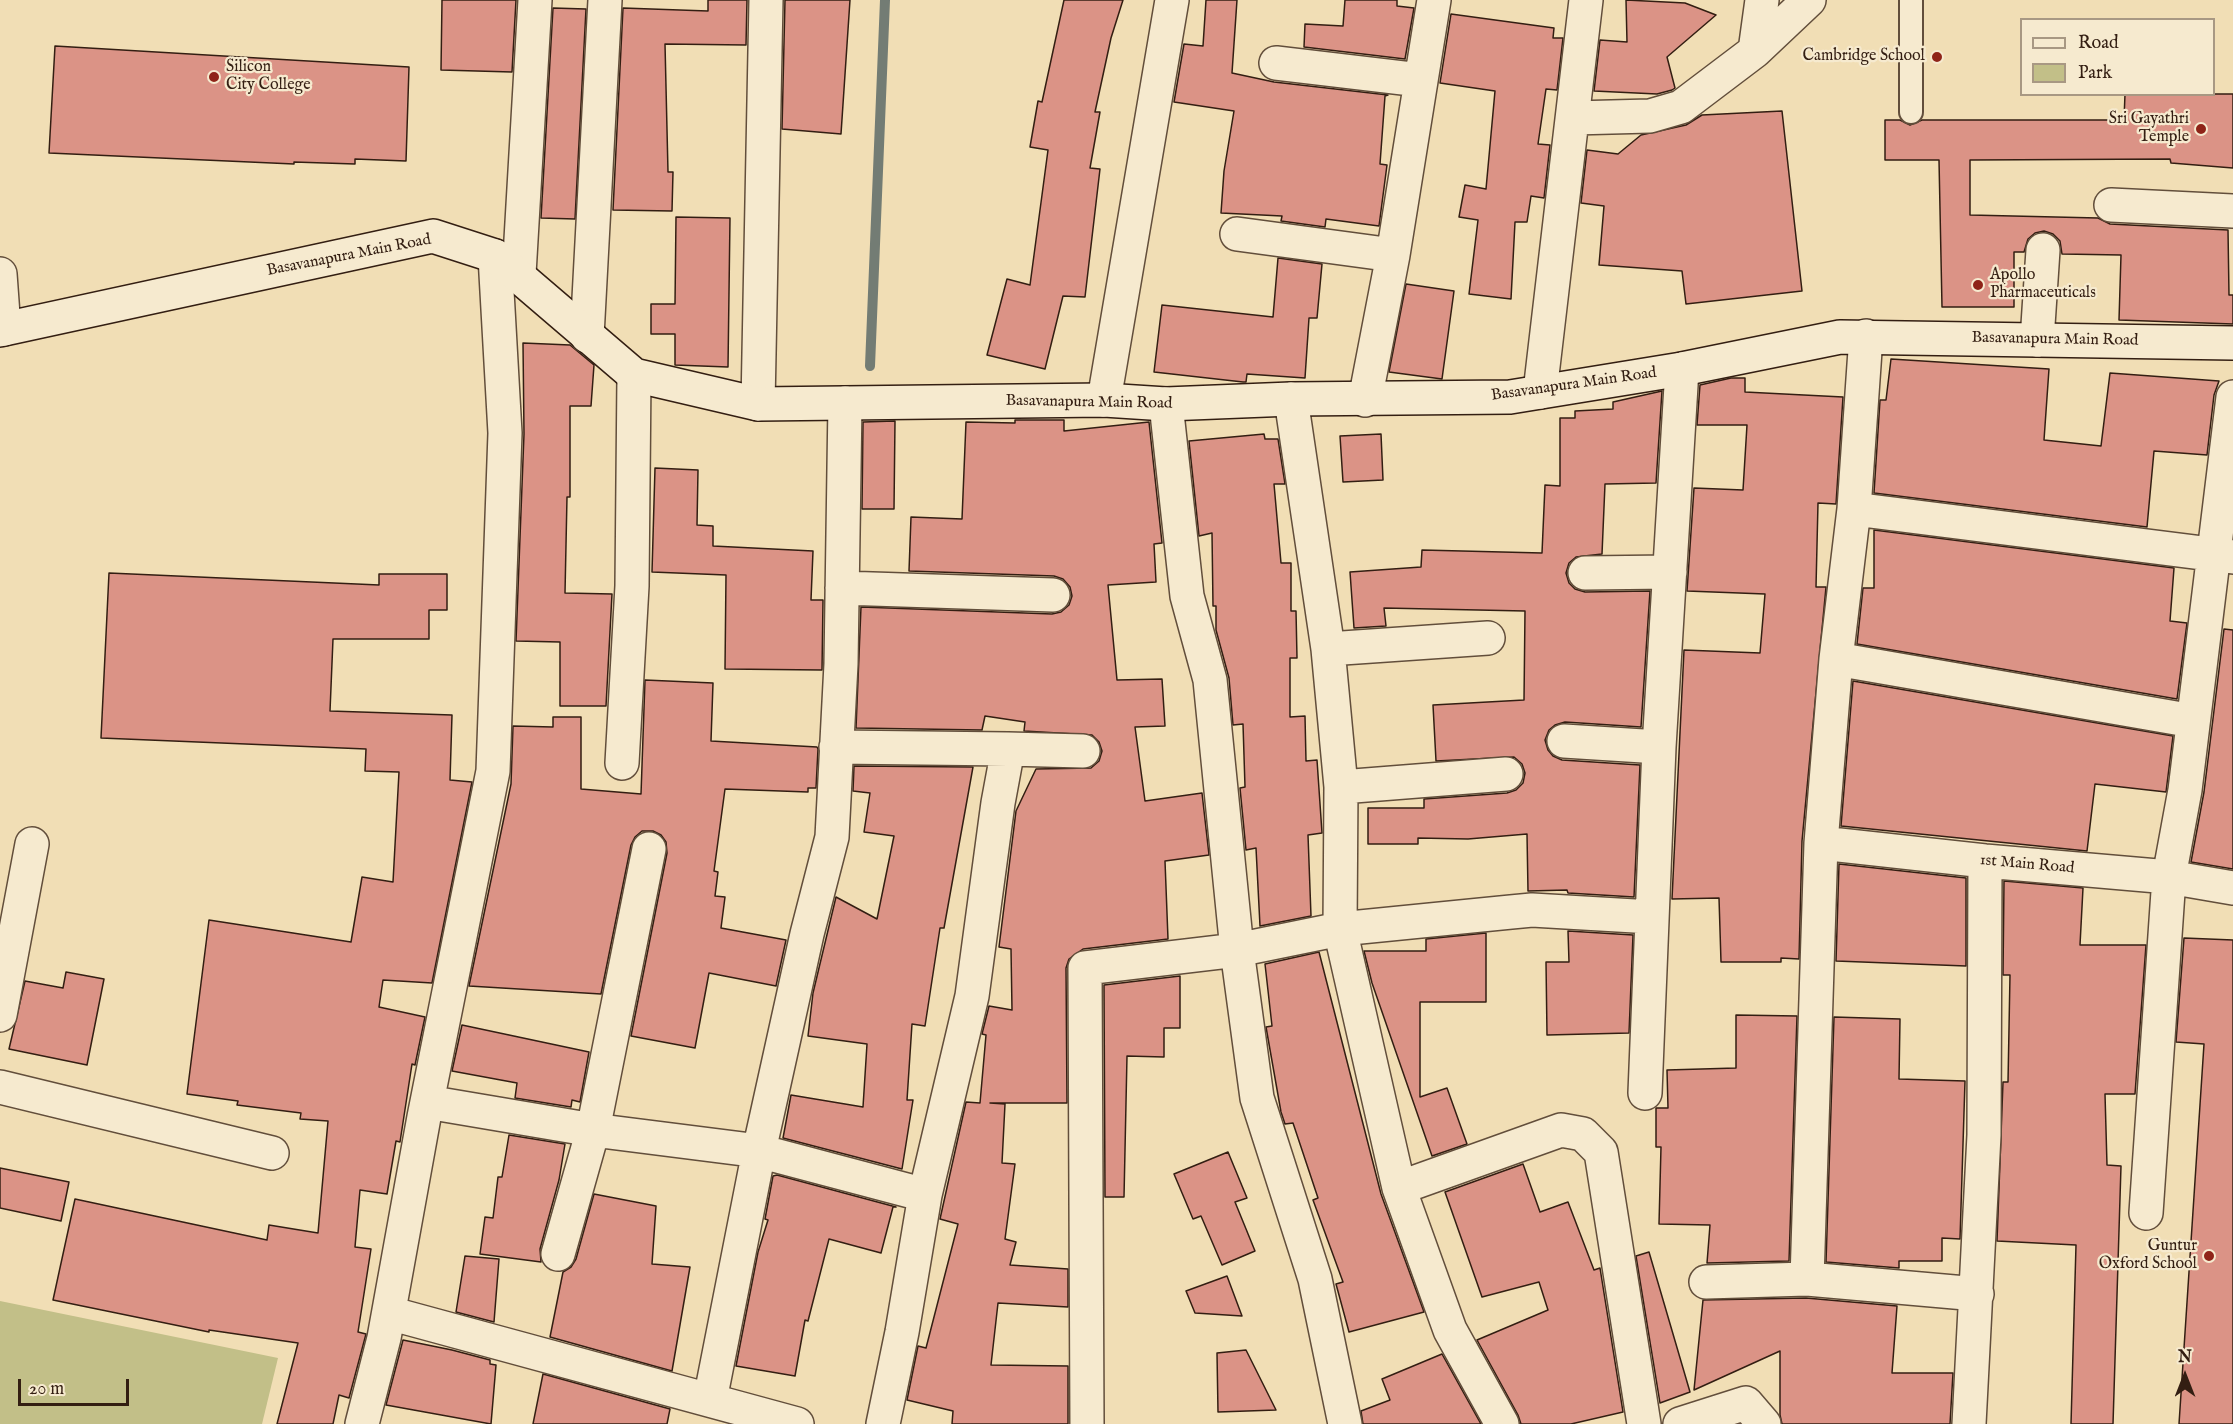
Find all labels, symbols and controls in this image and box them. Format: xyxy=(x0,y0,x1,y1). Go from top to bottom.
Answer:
legend xyxy=(2020,18,2215,96)
text: Road xyxy=(2078,32,2119,55)
place label: Cambridge School xyxy=(1803,47,1925,67)
marker: Cambridge School xyxy=(1930,50,1944,64)
place label: Silicon City College xyxy=(226,58,311,96)
text: Park xyxy=(2078,62,2112,85)
marker: Silicon City College xyxy=(207,70,221,84)
place label: Sri Gayathri Temple xyxy=(2109,110,2189,148)
marker: Sri Gayathri Temple xyxy=(2194,122,2208,136)
street label: Basavanapura Main Road xyxy=(265,231,433,281)
place label: Apollo Pharmaceuticals xyxy=(1990,266,2096,304)
marker: Apollo Pharmaceuticals xyxy=(1971,278,1985,292)
street label: Basavanapura Main Road xyxy=(1971,329,2139,351)
street label: Basavanapura Main Road xyxy=(1490,364,1658,406)
street label: Basavanapura Main Road xyxy=(1005,392,1173,414)
street label: 1st Main Road xyxy=(1979,851,2075,879)
place label: Guntur Oxford School xyxy=(2099,1237,2197,1275)
marker: Guntur Oxford School xyxy=(2202,1249,2216,1263)
north arrow xyxy=(2155,1346,2215,1406)
text: N xyxy=(2178,1348,2192,1368)
scale bar xyxy=(21,1367,132,1405)
text: 20 m xyxy=(29,1378,64,1401)

